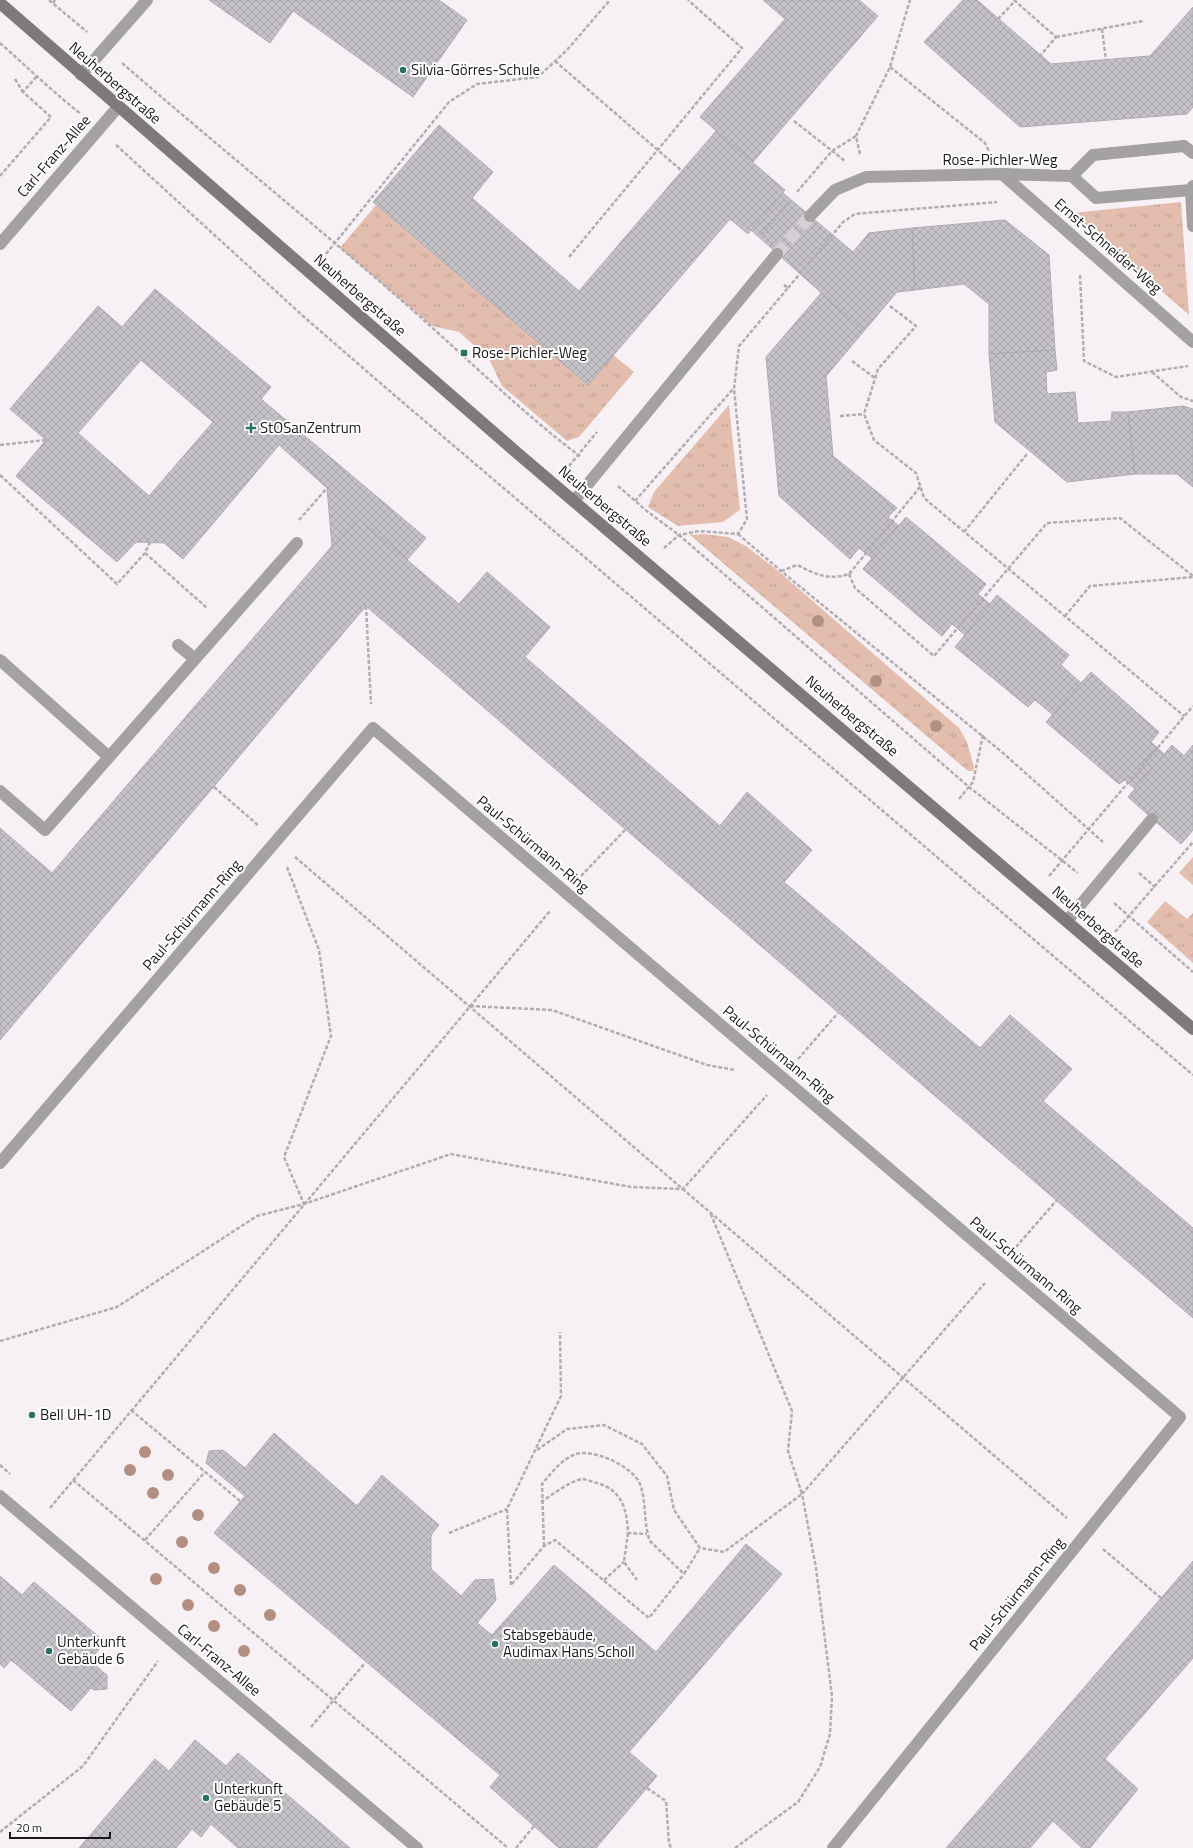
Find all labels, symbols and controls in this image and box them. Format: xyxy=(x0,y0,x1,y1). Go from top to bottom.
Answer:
street label: Neuherbergstraße xyxy=(64,36,167,129)
place label: Silvia-Görres-Schule xyxy=(411,58,540,81)
marker: Silvia-Görres-Schule xyxy=(398,65,408,75)
street label: Carl-Franz-Allee xyxy=(11,109,96,202)
street label: Rose-Pichler-Weg xyxy=(942,148,1058,171)
street label: Ernst-Schneider-Weg xyxy=(1050,192,1167,299)
street label: Neuherbergstraße xyxy=(309,248,412,341)
place label: Rose-Pichler-Weg xyxy=(472,341,587,364)
marker: Rose-Pichler-Weg xyxy=(459,348,469,358)
place label: StOSanZentrum xyxy=(260,416,361,439)
marker: StOSanZentrum xyxy=(245,422,257,434)
street label: Neuherbergstraße xyxy=(554,460,657,552)
street label: Neuherbergstraße xyxy=(801,670,904,762)
street label: Paul-Schürmann-Ring xyxy=(472,790,595,898)
street label: Paul-Schürmann-Ring xyxy=(137,854,247,975)
street label: Neuherbergstraße xyxy=(1047,880,1150,973)
street label: Paul-Schürmann-Ring xyxy=(718,1000,841,1108)
street label: Paul-Schürmann-Ring xyxy=(965,1211,1088,1319)
place label: Bell UH-1D xyxy=(40,1403,111,1426)
marker: Bell UH-1D xyxy=(27,1410,37,1420)
street label: Paul-Schürmann-Ring xyxy=(963,1532,1070,1656)
street label: Carl-Franz-Allee xyxy=(172,1618,266,1702)
place label: Stabsgebäude, Audimax Hans Scholl xyxy=(503,1623,635,1663)
place label: Unterkunft Gebäude 6 xyxy=(57,1630,127,1670)
marker: Stabsgebäude, Audimax Hans Scholl xyxy=(490,1639,500,1649)
marker: Unterkunft Gebäude 6 xyxy=(44,1646,54,1656)
place label: Unterkunft Gebäude 5 xyxy=(214,1777,284,1817)
marker: Unterkunft Gebäude 5 xyxy=(201,1793,211,1803)
scale bar xyxy=(10,1814,110,1840)
text: 20 m xyxy=(16,1818,42,1837)

